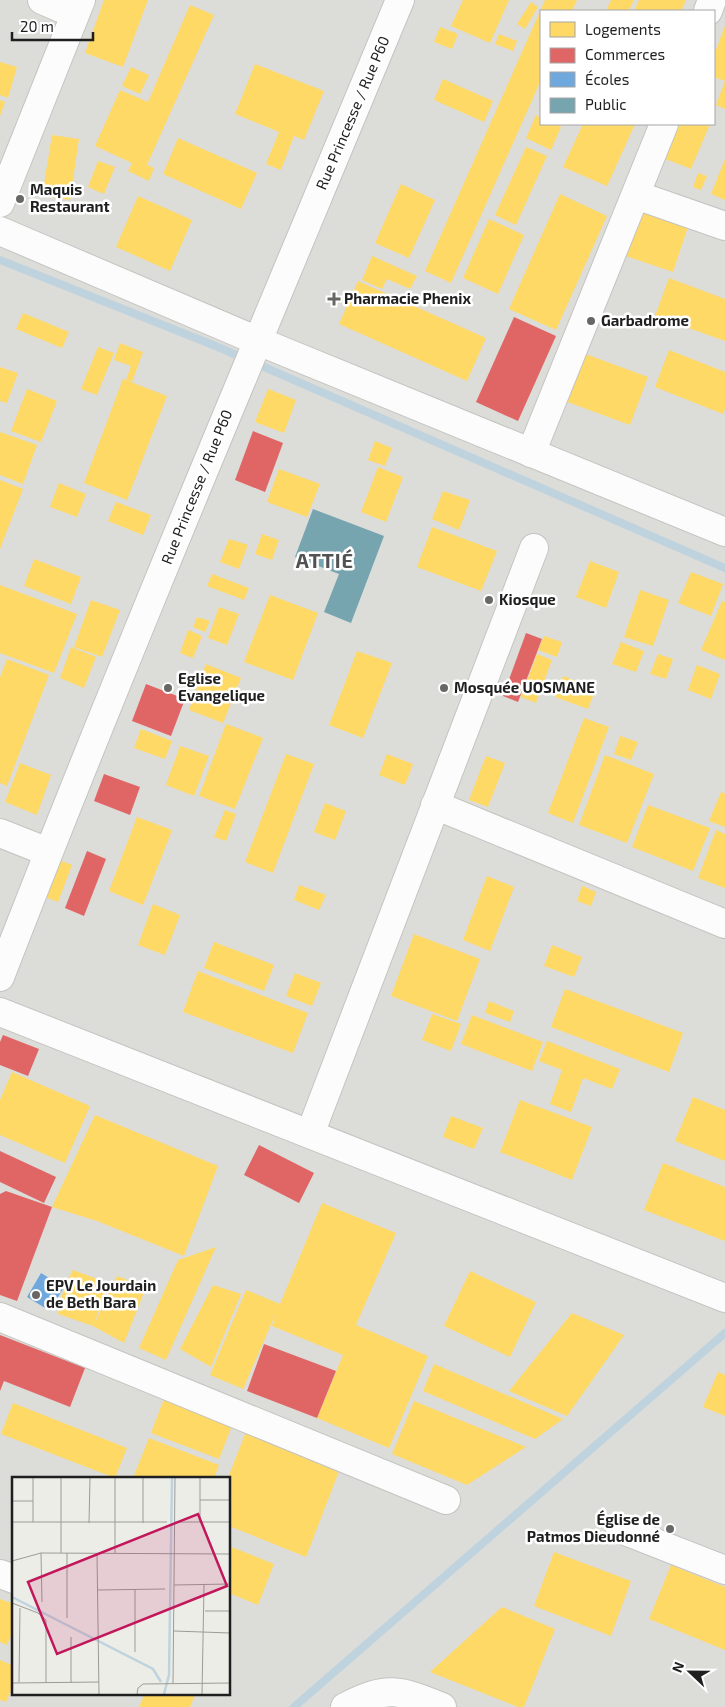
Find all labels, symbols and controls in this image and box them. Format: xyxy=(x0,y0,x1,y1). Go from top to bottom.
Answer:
scale bar xyxy=(12,10,94,42)
legend xyxy=(540,10,715,125)
text: 20 m xyxy=(20,17,54,35)
text: Logements xyxy=(585,20,661,38)
street label: Rue Princesse / Rue P60 xyxy=(312,33,393,192)
text: Commerces xyxy=(585,45,665,63)
text: Écoles xyxy=(585,70,629,88)
text: Public xyxy=(585,95,626,113)
place label: Maquis Restaurant xyxy=(30,180,110,215)
marker: Maquis Restaurant xyxy=(14,193,26,205)
place label: Pharmacie Phenix xyxy=(344,289,471,307)
marker: Pharmacie Phenix xyxy=(328,293,340,305)
place label: Garbadrome xyxy=(601,311,689,329)
marker: Garbadrome xyxy=(585,315,597,327)
street label: Rue Princesse / Rue P60 xyxy=(157,407,235,567)
district label: ATTIÉ xyxy=(296,548,354,572)
place label: Kiosque xyxy=(499,590,556,608)
marker: Kiosque xyxy=(483,594,495,606)
place label: Eglise Evangelique xyxy=(178,669,265,704)
place label: Mosquée UOSMANE xyxy=(454,678,595,696)
marker: Eglise Evangelique xyxy=(162,682,174,694)
marker: Mosquée UOSMANE xyxy=(438,682,450,694)
place label: EPV Le Jourdain de Beth Bara xyxy=(46,1276,156,1311)
marker: EPV Le Jourdain de Beth Bara xyxy=(30,1289,42,1301)
inset map xyxy=(12,1477,230,1694)
place label: Église de Patmos Dieudonné xyxy=(527,1509,660,1545)
marker: Église de Patmos Dieudonné xyxy=(664,1523,676,1535)
north arrow xyxy=(665,1647,715,1697)
text: N xyxy=(668,1659,687,1675)

